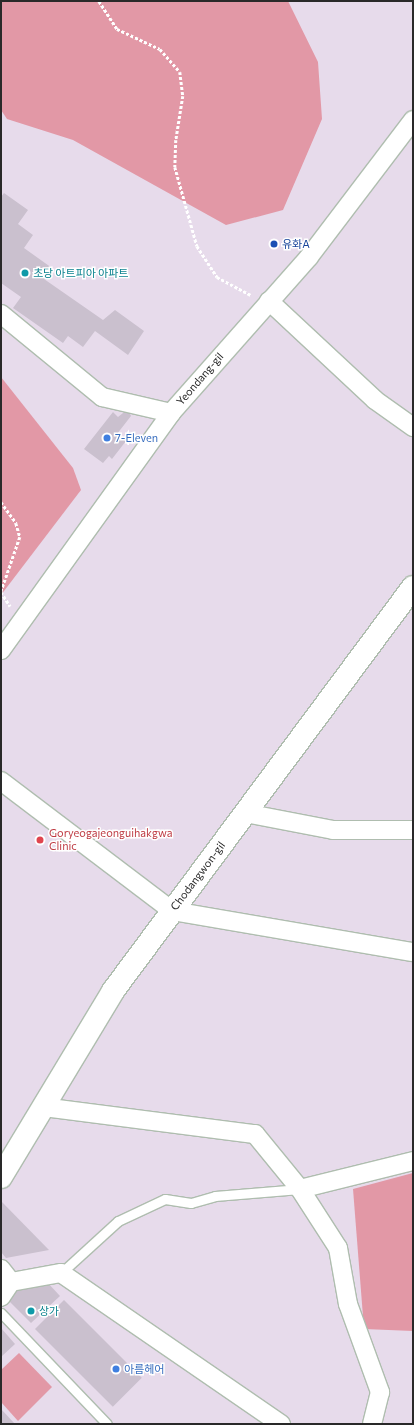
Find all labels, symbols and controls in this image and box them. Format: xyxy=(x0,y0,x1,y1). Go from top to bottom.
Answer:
place label: 유화A xyxy=(282,237,310,251)
marker: 유화A xyxy=(269,239,279,249)
place label: 초당 아트피아 아파트 xyxy=(33,266,128,280)
marker: 초당 아트피아 아파트 xyxy=(20,268,30,278)
street label: Yeondang-gil xyxy=(174,350,226,408)
place label: 7-Eleven xyxy=(115,431,158,445)
marker: 7-Eleven xyxy=(102,433,112,443)
place label: Goryeogajeonguihakgwa Clinic xyxy=(49,827,172,853)
marker: Goryeogajeonguihakgwa Clinic xyxy=(34,834,46,846)
street label: Chodangwon-gil xyxy=(168,839,228,913)
place label: 상가 xyxy=(39,1304,59,1318)
marker: 상가 xyxy=(26,1306,36,1316)
place label: 아름헤어 xyxy=(124,1362,164,1376)
marker: 아름헤어 xyxy=(111,1364,121,1374)

